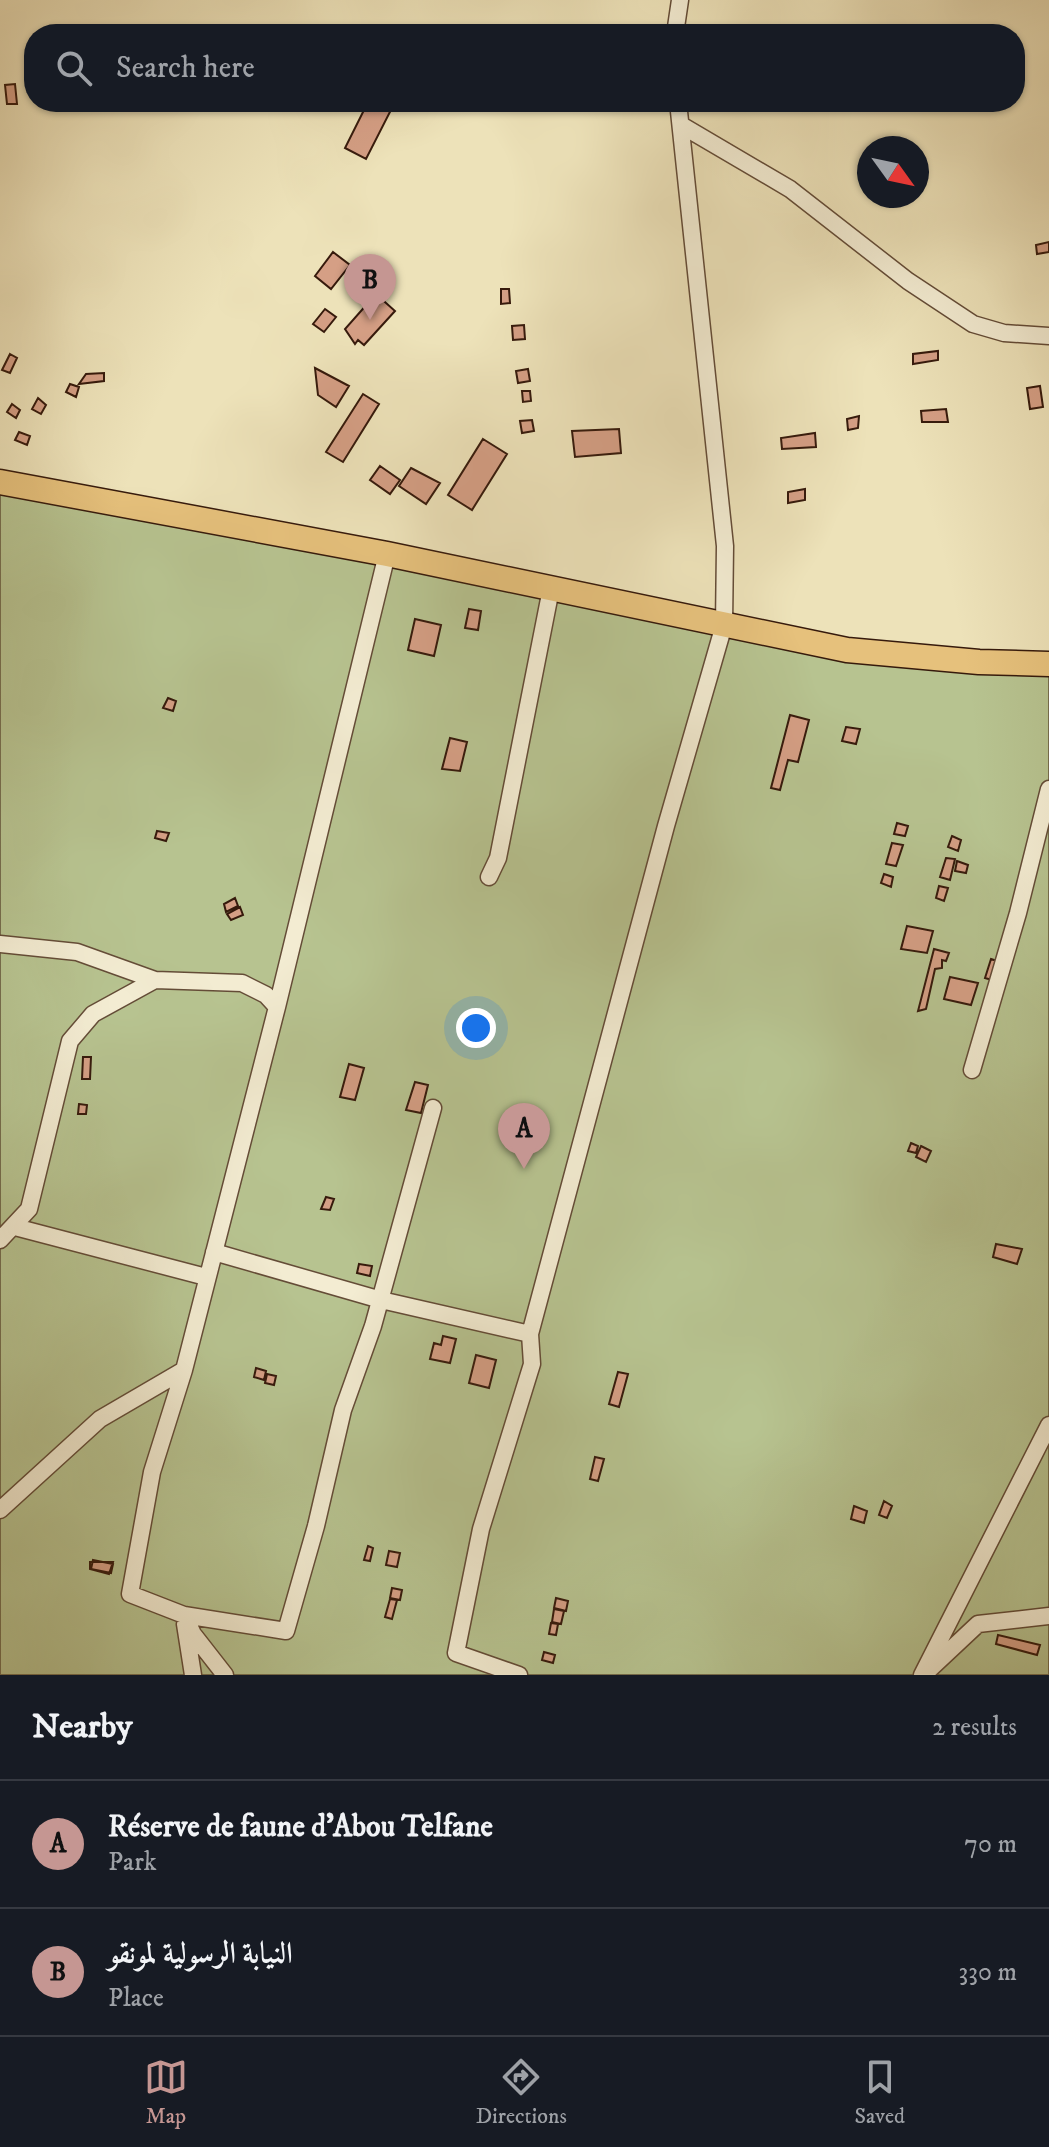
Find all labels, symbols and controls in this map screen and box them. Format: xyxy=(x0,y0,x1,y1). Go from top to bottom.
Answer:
search box xyxy=(24,24,1025,112)
icon: search xyxy=(52,46,96,90)
text: Search here xyxy=(116,50,255,87)
north arrow xyxy=(857,136,929,208)
pin: B xyxy=(344,254,396,320)
your location xyxy=(456,1008,496,1048)
pin: A xyxy=(498,1103,550,1169)
text: Nearby xyxy=(32,1706,133,1748)
text: 2 results xyxy=(932,1711,1017,1744)
text: Réserve de faune d'Abou Telfane xyxy=(108,1809,493,1846)
text: A xyxy=(50,1828,66,1861)
text: 70 m xyxy=(964,1828,1017,1861)
text: Park xyxy=(108,1846,157,1879)
text: النيابة الرسولية لمونقو xyxy=(108,1936,293,1973)
text: B xyxy=(50,1956,66,1989)
text: 330 m xyxy=(959,1956,1017,1989)
text: Place xyxy=(108,1982,164,2015)
tab: Map xyxy=(144,2055,188,2130)
tab: Directions xyxy=(476,2055,567,2130)
tab: Saved xyxy=(855,2055,905,2130)

